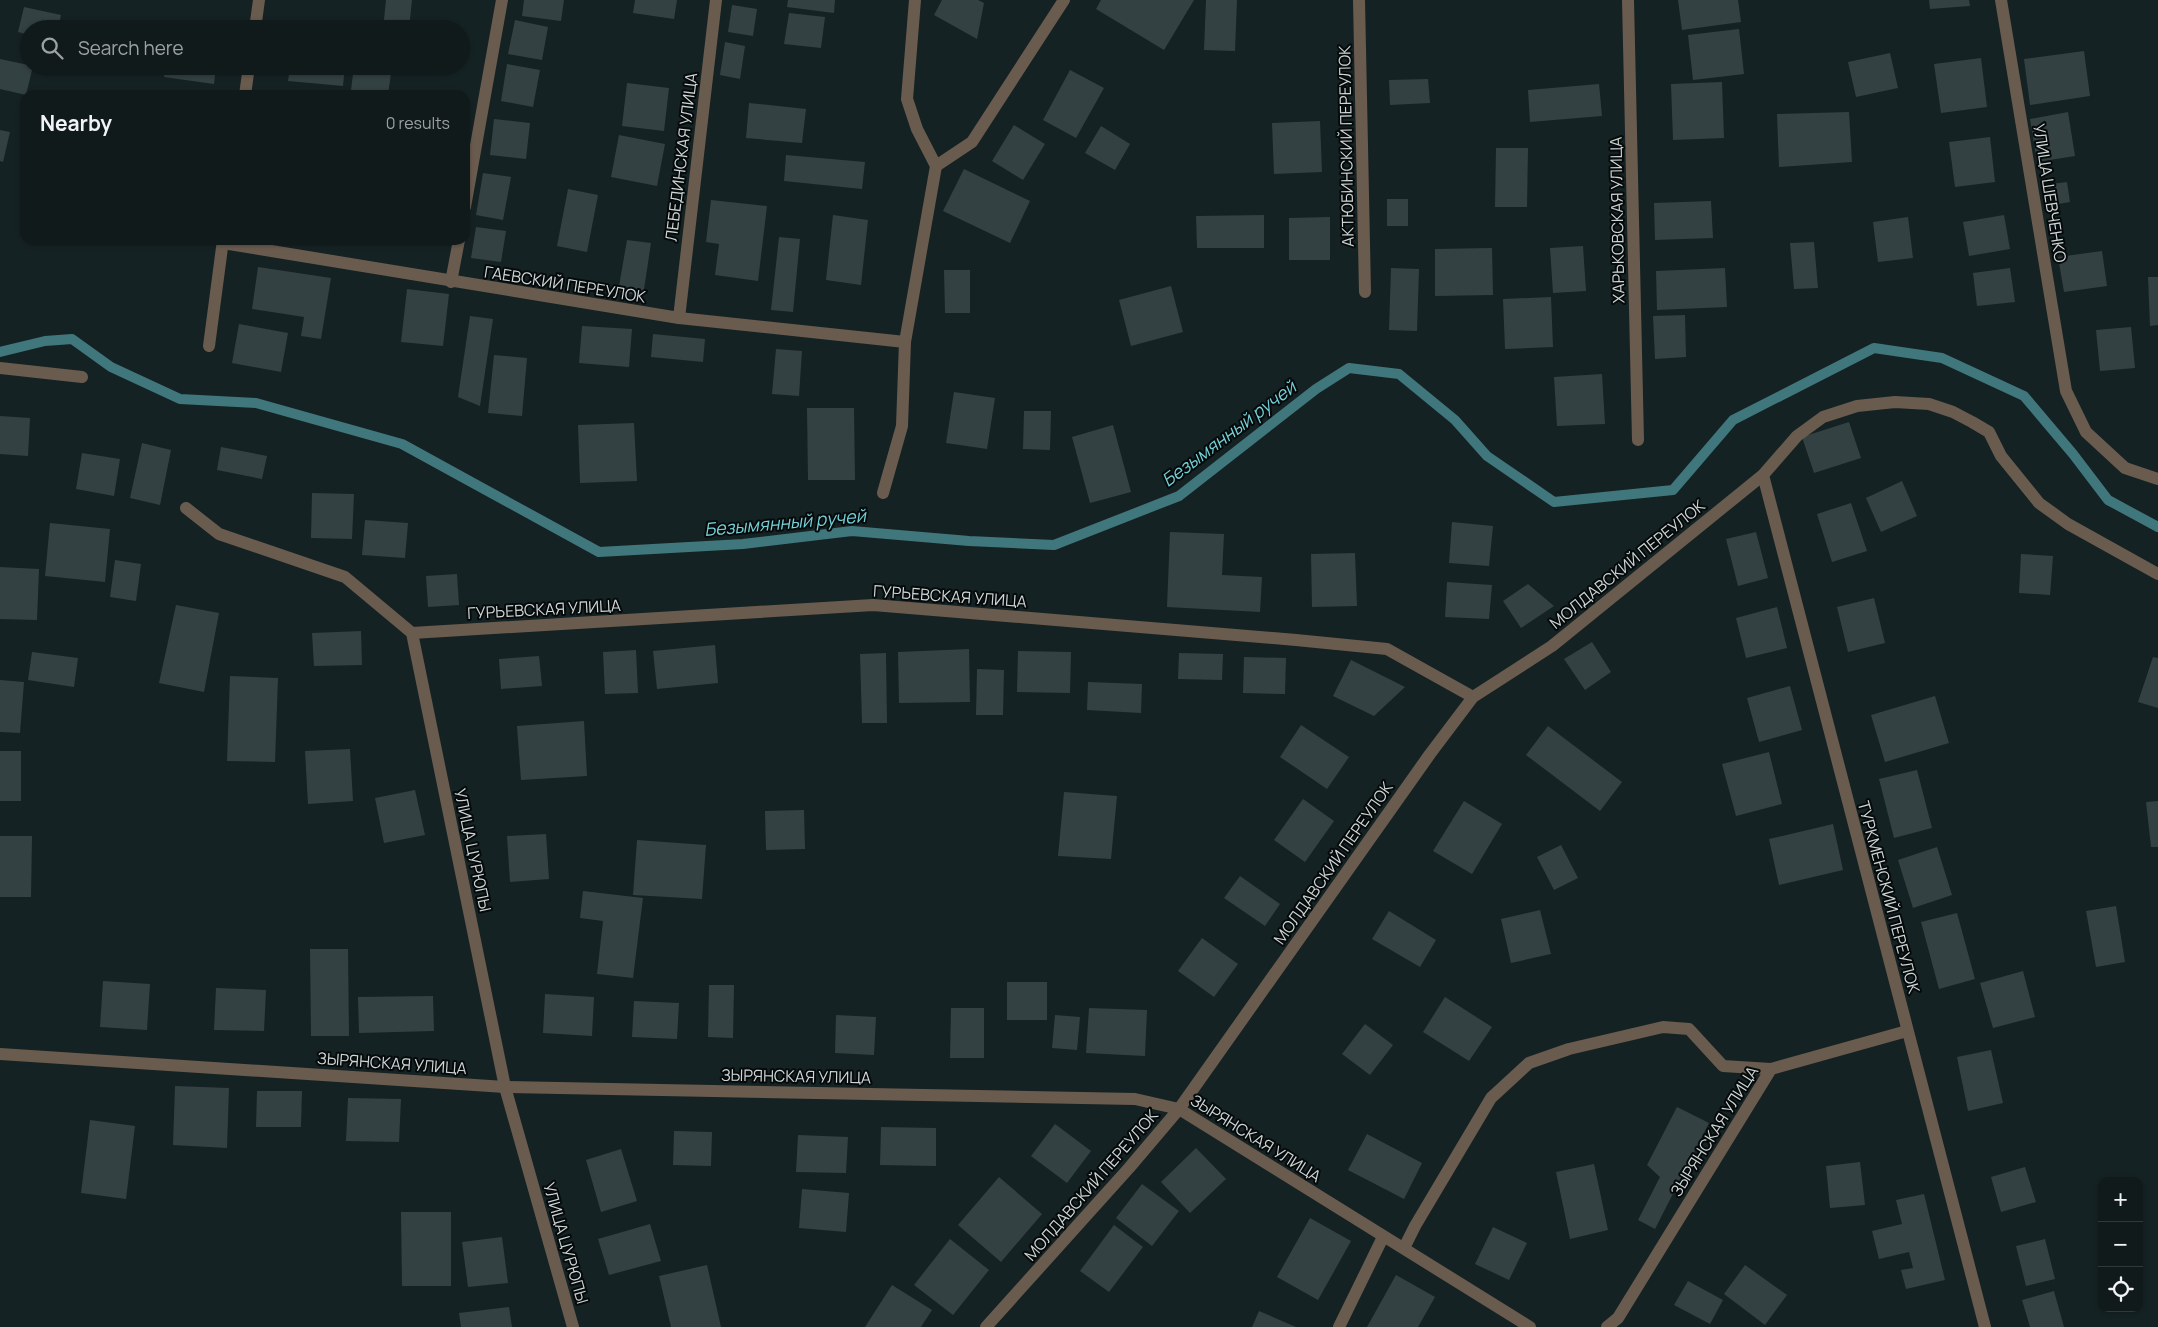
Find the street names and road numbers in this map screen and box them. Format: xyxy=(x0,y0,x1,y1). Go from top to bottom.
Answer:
street label: АКТЮБИНСКИЙ ПЕРЕУЛОК xyxy=(1333,45,1359,247)
street label: ЛЕБЕДИНСКАЯ УЛИЦА xyxy=(660,71,702,243)
street label: УЛИЦА ШЕВЧЕНКО xyxy=(2028,122,2072,264)
street label: ХАРЬКОВСКАЯ УЛИЦА xyxy=(1605,137,1629,303)
street label: ГАЕВСКИЙ ПЕРЕУЛОК xyxy=(483,260,648,308)
street label: МОЛДАВСКИЙ ПЕРЕУЛОК xyxy=(1545,494,1710,634)
street label: ГУРЬЕВСКАЯ УЛИЦА xyxy=(873,580,1027,612)
street label: ГУРЬЕВСКАЯ УЛИЦА xyxy=(467,594,621,624)
street label: МОЛДАВСКИЙ ПЕРЕУЛОК xyxy=(1268,777,1398,949)
street label: УЛИЦА ЦУРЮПЫ xyxy=(449,786,497,914)
street label: ТУРКМЕНСКИЙ ПЕРЕУЛОК xyxy=(1853,798,1925,996)
street label: ЗЫРЯНСКАЯ УЛИЦА xyxy=(317,1047,467,1079)
street label: ЗЫРЯНСКАЯ УЛИЦА xyxy=(1665,1062,1763,1200)
street label: ЗЫРЯНСКАЯ УЛИЦА xyxy=(721,1064,871,1088)
street label: ЗЫРЯНСКАЯ УЛИЦА xyxy=(1187,1089,1325,1187)
street label: МОЛДАВСКИЙ ПЕРЕУЛОК xyxy=(1019,1104,1163,1265)
street label: УЛИЦА ЦУРЮПЫ xyxy=(538,1180,594,1306)

